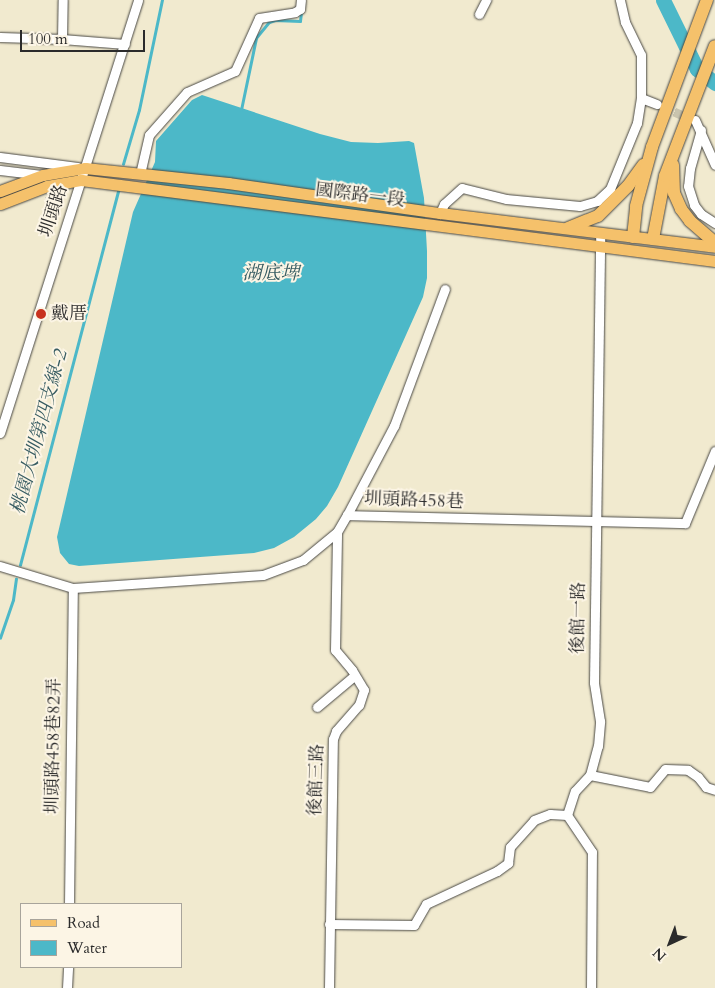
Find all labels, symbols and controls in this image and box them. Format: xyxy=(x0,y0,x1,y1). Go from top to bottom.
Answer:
scale bar xyxy=(22,20,148,52)
text: 100 m xyxy=(28,29,68,49)
street label: 國際路一段 xyxy=(314,180,406,212)
street label: 圳頭路 xyxy=(35,182,73,240)
water label: 湖底埤 xyxy=(243,263,299,285)
place label: 戴厝 xyxy=(51,303,87,325)
marker: 戴厝 xyxy=(35,308,47,320)
water label: 桃園大圳第四支線-2 xyxy=(7,347,73,517)
street label: 圳頭路458巷 xyxy=(364,488,464,514)
street label: 後館一路 xyxy=(568,582,590,654)
street label: 圳頭路458巷82弄 xyxy=(42,678,66,814)
street label: 後館三路 xyxy=(305,744,329,816)
legend xyxy=(20,903,182,968)
text: Road xyxy=(67,913,100,933)
north arrow xyxy=(645,918,695,968)
text: Water xyxy=(67,938,107,958)
text: N xyxy=(649,943,670,965)

